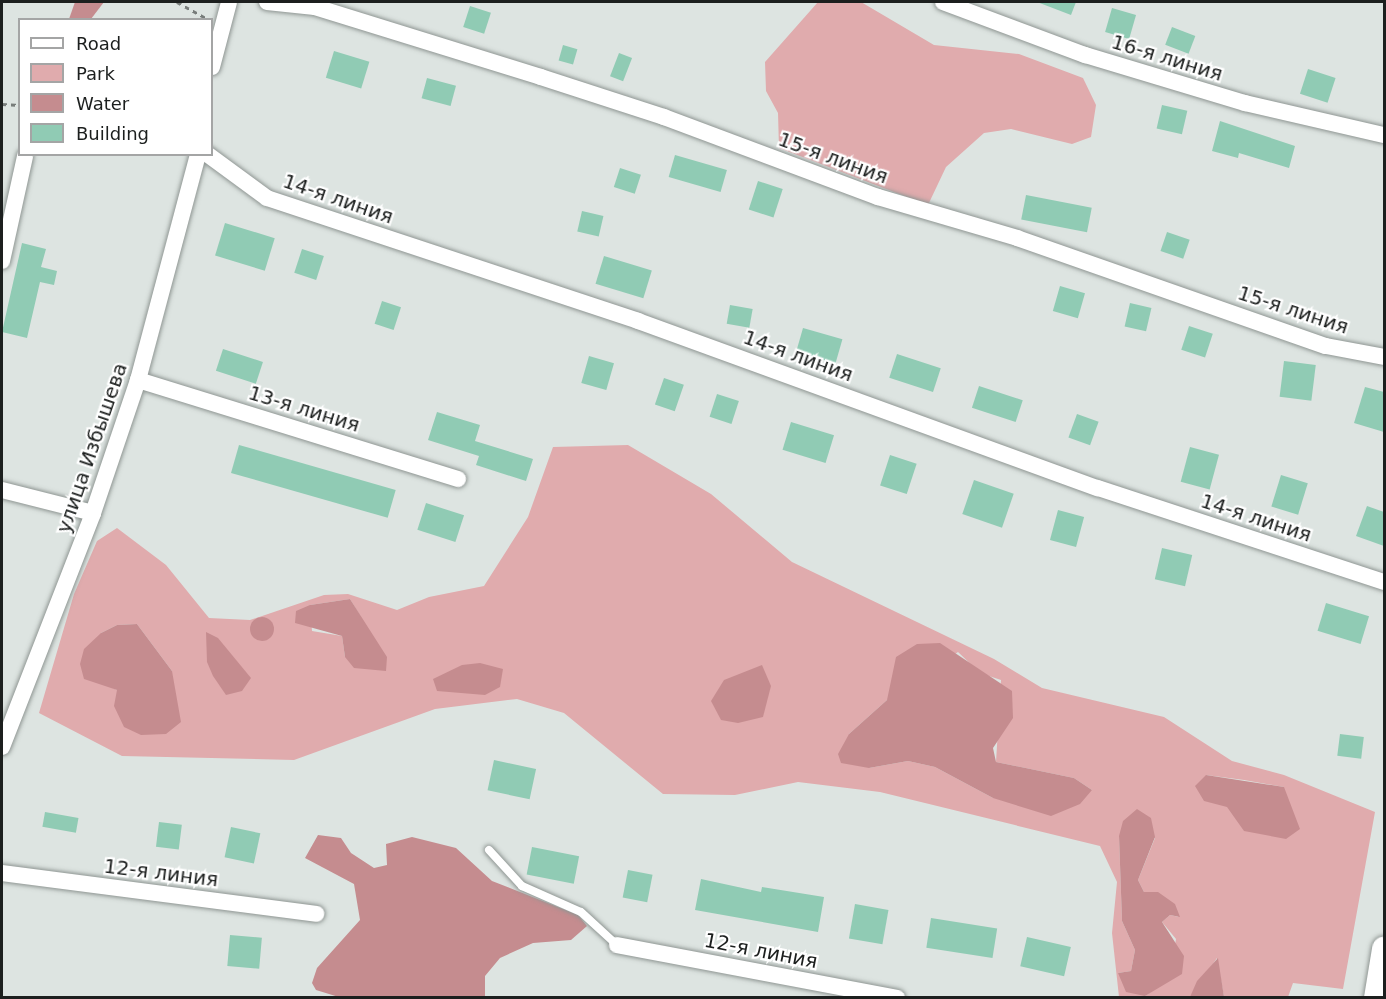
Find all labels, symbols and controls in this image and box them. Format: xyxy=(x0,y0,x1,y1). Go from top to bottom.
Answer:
legend xyxy=(18,18,213,156)
street label: 16-я линия xyxy=(1109,30,1225,86)
text: Road xyxy=(76,33,121,54)
text: Park xyxy=(76,63,115,84)
text: Water xyxy=(76,93,129,114)
text: Building xyxy=(76,123,149,144)
street label: 15-я линия xyxy=(775,127,891,189)
street label: 14-я линия xyxy=(280,169,396,229)
street label: 15-я линия xyxy=(1235,281,1351,339)
street label: 14-я линия xyxy=(740,325,856,387)
street label: улица Избышева xyxy=(52,360,132,536)
street label: 13-я линия xyxy=(246,381,362,437)
street label: 14-я линия xyxy=(1198,489,1314,547)
street label: 12-я линия xyxy=(102,854,220,892)
street label: 12-я линия xyxy=(702,928,820,974)

